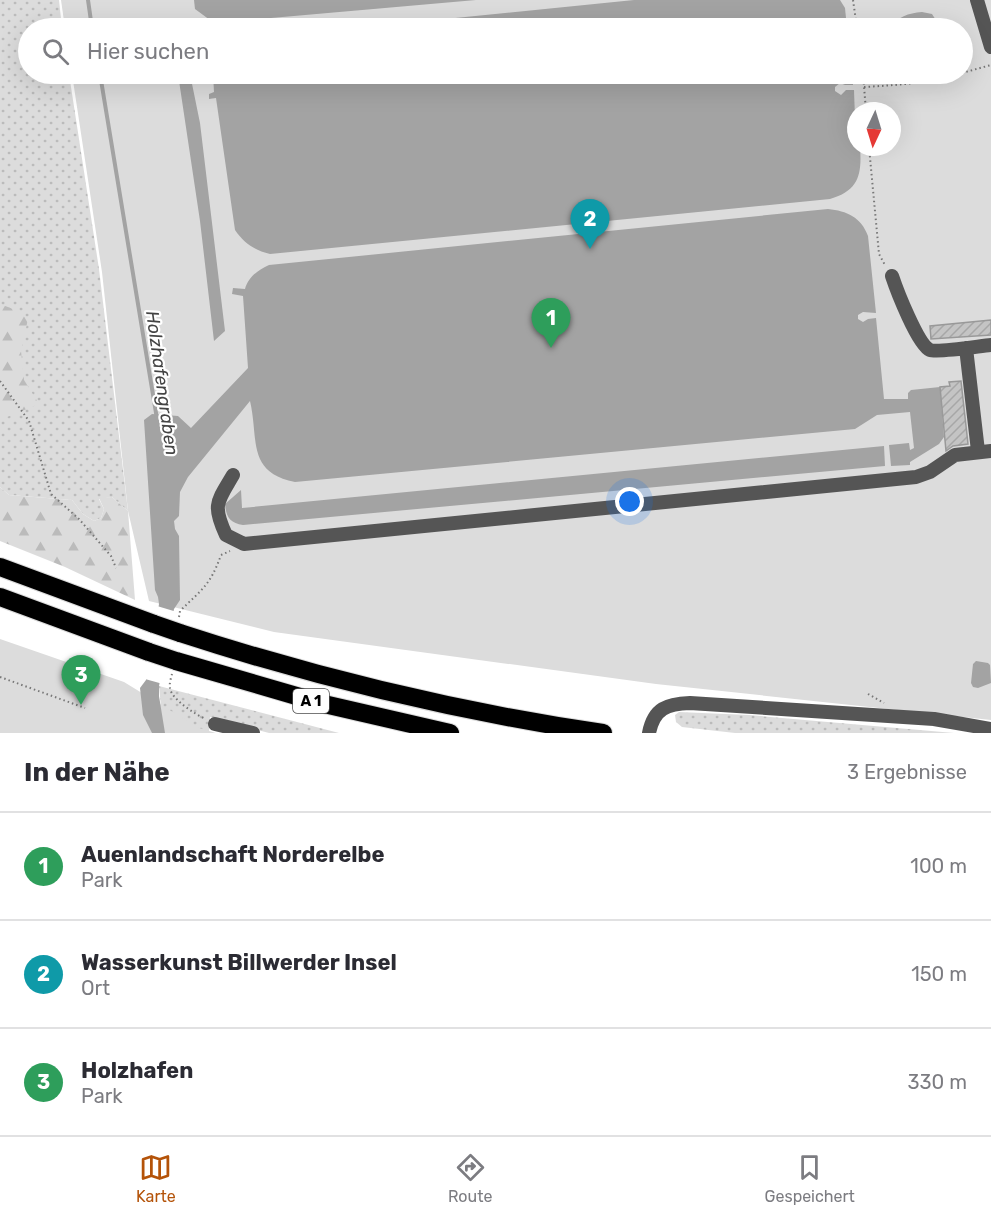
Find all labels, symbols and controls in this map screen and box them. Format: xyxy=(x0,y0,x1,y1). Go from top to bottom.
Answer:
search box xyxy=(18,18,973,84)
icon: search xyxy=(39,35,72,68)
text: Hier suchen xyxy=(87,38,209,65)
north arrow xyxy=(847,102,901,156)
pin: 2 xyxy=(570,200,610,249)
pin: 1 xyxy=(532,298,570,348)
water label: Holzhafengraben xyxy=(141,309,183,457)
your location xyxy=(615,487,644,516)
pin: 3 xyxy=(62,656,100,705)
road number: A 1 xyxy=(293,689,329,713)
text: In der Nähe xyxy=(24,757,170,788)
text: 3 Ergebnisse xyxy=(847,760,967,784)
text: Auenlandschaft Norderelbe xyxy=(81,841,385,868)
text: 1 xyxy=(39,854,48,878)
text: 100 m xyxy=(910,854,967,878)
text: Park xyxy=(81,868,123,892)
text: Wasserkunst Billwerder Insel xyxy=(81,949,397,976)
text: 2 xyxy=(37,962,50,986)
text: 150 m xyxy=(911,962,967,986)
text: Ort xyxy=(81,976,110,1000)
text: Holzhafen xyxy=(81,1057,193,1084)
text: 3 xyxy=(37,1070,50,1094)
text: 330 m xyxy=(908,1070,967,1094)
text: Park xyxy=(81,1084,123,1108)
tab: Karte xyxy=(136,1151,176,1206)
tab: Route xyxy=(448,1151,492,1206)
tab: Gespeichert xyxy=(765,1151,855,1206)

